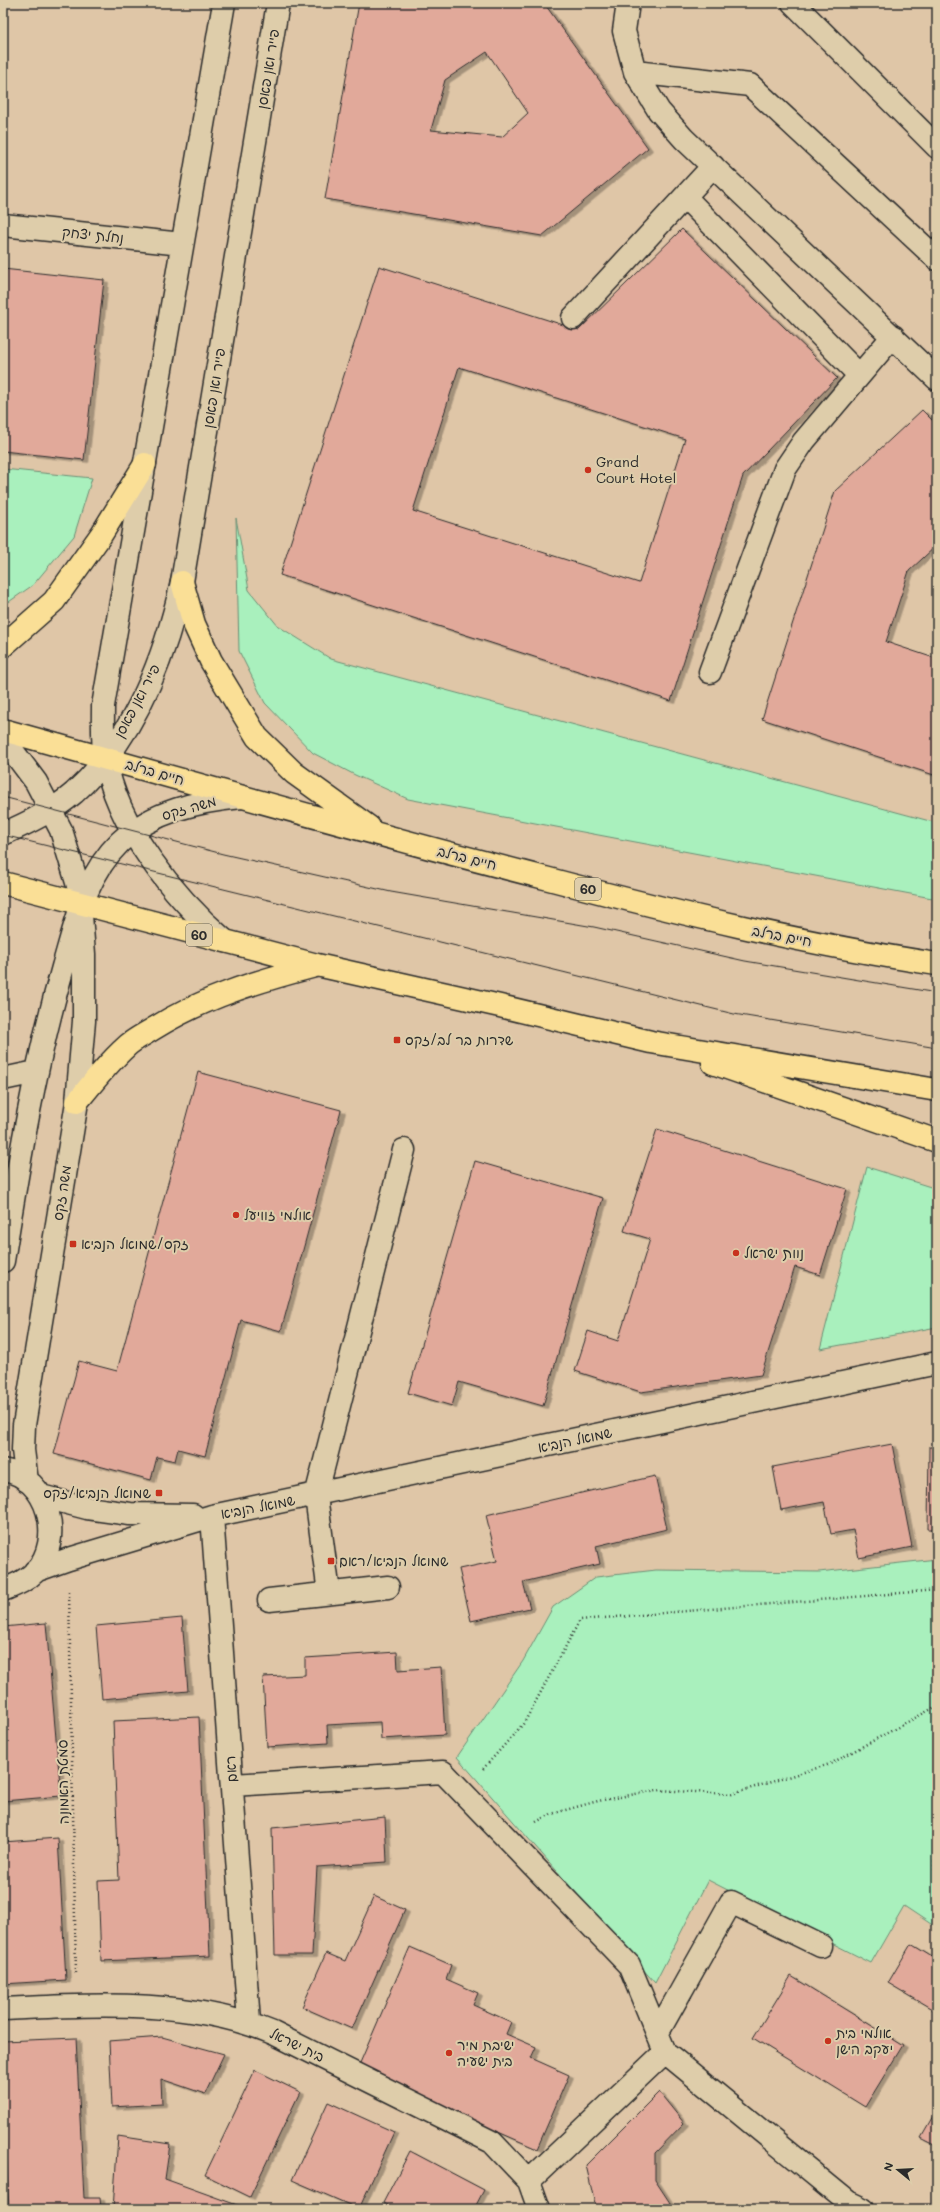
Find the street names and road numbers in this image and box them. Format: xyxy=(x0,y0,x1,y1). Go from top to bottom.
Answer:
street label: פייר ואן פאסן xyxy=(252,28,283,110)
street label: נחלת יצחק xyxy=(61,222,125,247)
street label: פייר ואן פאסן xyxy=(198,347,229,429)
street label: פייר ואן פאסן xyxy=(109,661,164,741)
street label: חיים ברלב xyxy=(123,754,187,789)
street label: משה זקס xyxy=(159,791,218,824)
street label: חיים ברלב xyxy=(435,841,499,874)
road number: 60 xyxy=(575,878,601,900)
street label: חיים ברלב xyxy=(751,920,814,951)
road number: 60 xyxy=(186,924,212,946)
street label: משה זקס xyxy=(48,1164,75,1222)
street label: שמואל הנביא xyxy=(536,1422,614,1457)
street label: שמואל הנביא xyxy=(219,1490,297,1523)
street label: סמטת האמונה xyxy=(52,1740,73,1825)
street label: ראם xyxy=(220,1755,241,1783)
street label: בית ישראל xyxy=(267,2023,328,2066)

